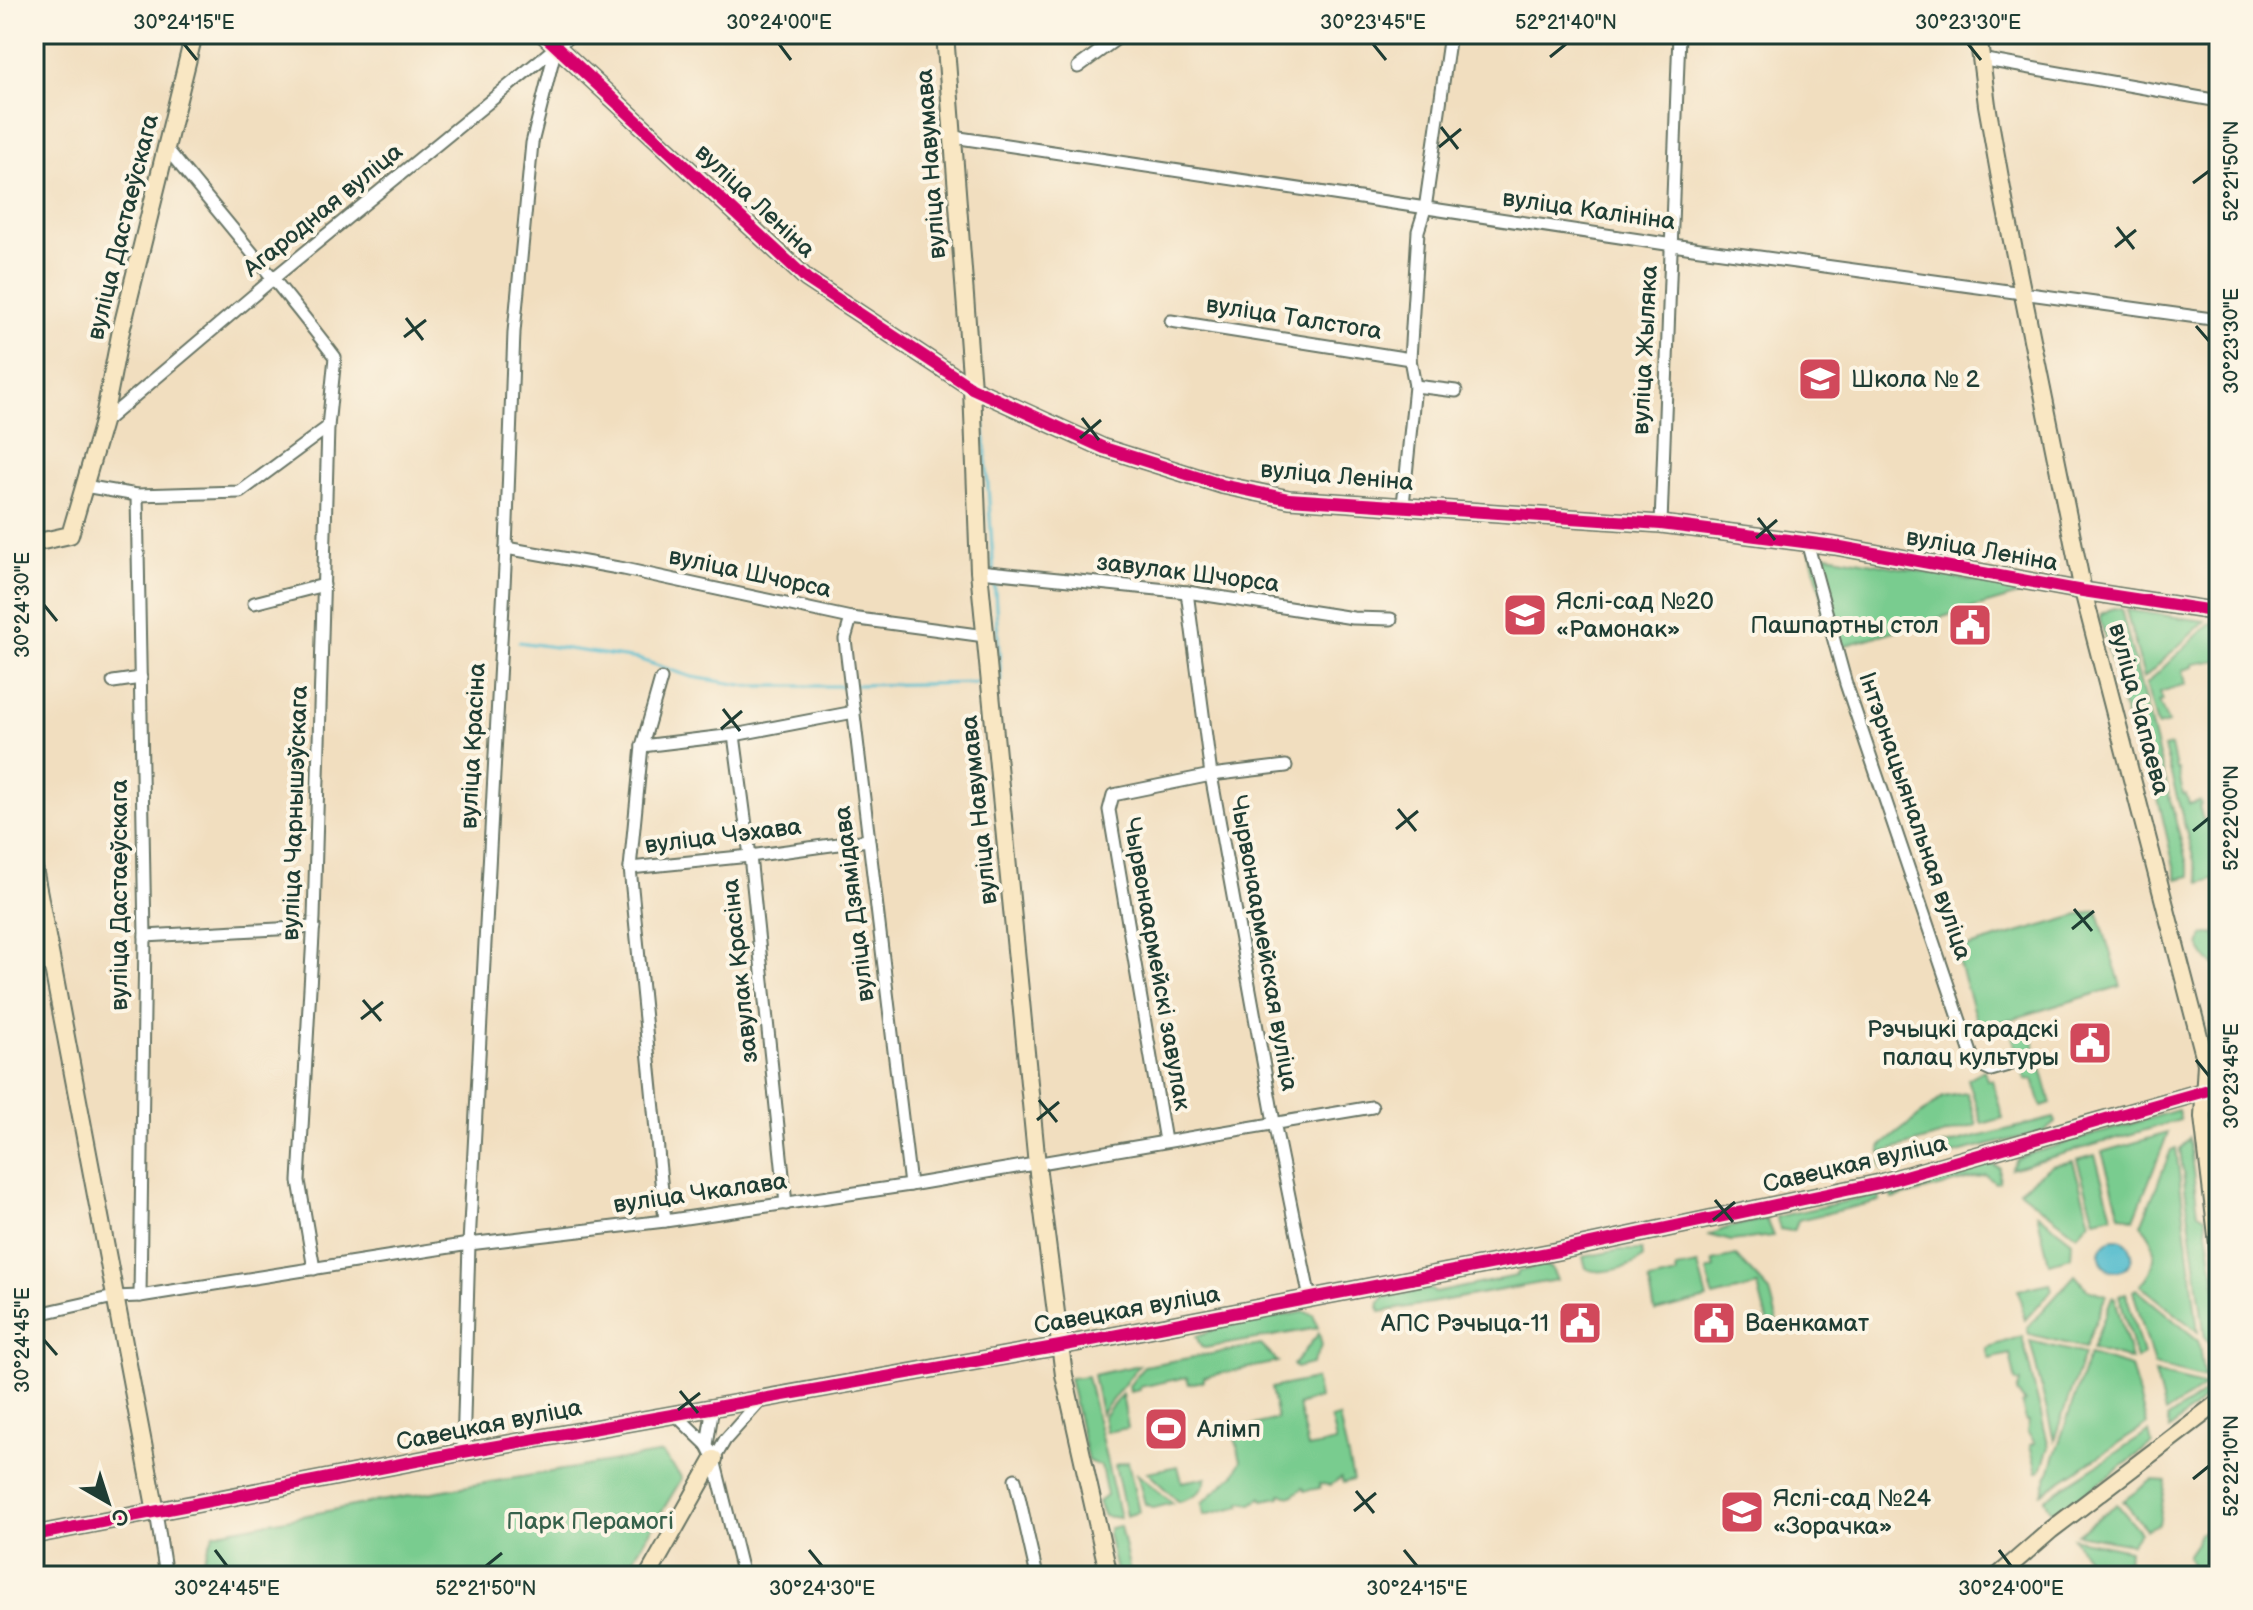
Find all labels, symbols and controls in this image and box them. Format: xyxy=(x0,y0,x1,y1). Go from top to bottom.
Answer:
text: 30°24'15"E xyxy=(133,11,235,35)
text: 30°24'00"E xyxy=(726,11,832,35)
text: 30°23'45"E xyxy=(1320,11,1426,35)
text: 52°21'40"N xyxy=(1515,11,1617,35)
text: 30°23'30"E xyxy=(1915,11,2021,35)
street label: вуліца Навумава xyxy=(910,68,952,260)
street label: вуліца Дастаеўскага xyxy=(81,111,165,343)
text: 52°21'50"N xyxy=(2220,120,2244,222)
street label: Агародная вуліца xyxy=(237,137,408,284)
street label: вуліца Леніна xyxy=(689,138,821,264)
street label: вуліца Калініна xyxy=(1501,184,1677,236)
street label: вуліца Жыляка xyxy=(1626,264,1664,436)
text: 30°23'30"E xyxy=(2220,288,2244,394)
street label: вуліца Талстога xyxy=(1204,290,1384,346)
school or university icon: Школа № 2 xyxy=(1796,355,1844,403)
place label: Школа № 2 xyxy=(1851,365,1980,394)
street label: вуліца Леніна xyxy=(1259,455,1415,497)
street label: вуліца Леніна xyxy=(1904,522,2060,578)
street label: вуліца Шчорса xyxy=(666,542,834,604)
street label: завулак Шчорса xyxy=(1095,547,1281,599)
text: 30°24'30"E xyxy=(11,552,35,658)
place label: Яслі-сад №20 «Рамонак» xyxy=(1556,587,1714,644)
school or university icon: Яслі-сад №20 «Рамонак» xyxy=(1501,591,1549,639)
public building icon: Пашпартны стол xyxy=(1946,601,1994,649)
place label: Пашпартны стол xyxy=(1750,611,1939,640)
street label: вуліца Чапаева xyxy=(2102,620,2176,798)
street label: вуліца Красіна xyxy=(454,662,492,830)
street label: Інтэрнацыянальная вуліца xyxy=(1852,668,1978,964)
street label: вуліца Чарнышэўскага xyxy=(276,685,314,941)
street label: вуліца Навумава xyxy=(955,714,1003,906)
text: 52°22'00"N xyxy=(2220,765,2244,871)
street label: вуліца Дастаеўскага xyxy=(105,779,134,1011)
street label: Чырвонаармейская вуліца xyxy=(1224,793,1304,1093)
street label: вуліца Дзямідава xyxy=(828,804,880,1004)
street label: вуліца Чэхава xyxy=(643,812,803,860)
street label: Чырвонаармейскі завулак xyxy=(1117,815,1197,1113)
street label: завулак Красіна xyxy=(716,877,764,1065)
place label: Рэчыцкі гарадскі палац культуры xyxy=(1867,1015,2059,1072)
public building icon: Рэчыцкі гарадскі палац культуры xyxy=(2066,1019,2114,1067)
text: 30°23'45"E xyxy=(2220,1023,2244,1129)
street label: Савецкая вуліца xyxy=(1760,1129,1950,1199)
street label: вуліца Чкалава xyxy=(611,1166,789,1220)
street label: Савецкая вуліца xyxy=(1032,1279,1222,1341)
text: 30°24'45"E xyxy=(11,1287,35,1393)
public building icon: АПС Рэчыца-11 xyxy=(1556,1299,1604,1347)
public building icon: Ваенкамат xyxy=(1690,1299,1738,1347)
place label: АПС Рэчыца-11 xyxy=(1380,1309,1549,1338)
place label: Ваенкамат xyxy=(1745,1309,1869,1338)
street label: Савецкая вуліца xyxy=(394,1393,584,1457)
sports icon: Алімп xyxy=(1142,1405,1190,1453)
place label: Алімп xyxy=(1196,1415,1261,1444)
text: 52°22'10"N xyxy=(2220,1415,2244,1517)
north arrow xyxy=(68,1462,148,1542)
place label: Яслі-сад №24 «Зорачка» xyxy=(1773,1484,1932,1541)
school or university icon: Яслі-сад №24 «Зорачка» xyxy=(1718,1488,1766,1536)
text: С xyxy=(105,1501,134,1532)
park label: Парк Перамогі xyxy=(506,1507,674,1536)
text: 30°24'45"E xyxy=(174,1577,280,1601)
text: 52°21'50"N xyxy=(435,1577,537,1601)
text: 30°24'30"E xyxy=(769,1577,875,1601)
text: 30°24'15"E xyxy=(1366,1577,1468,1601)
text: 30°24'00"E xyxy=(1958,1577,2064,1601)

